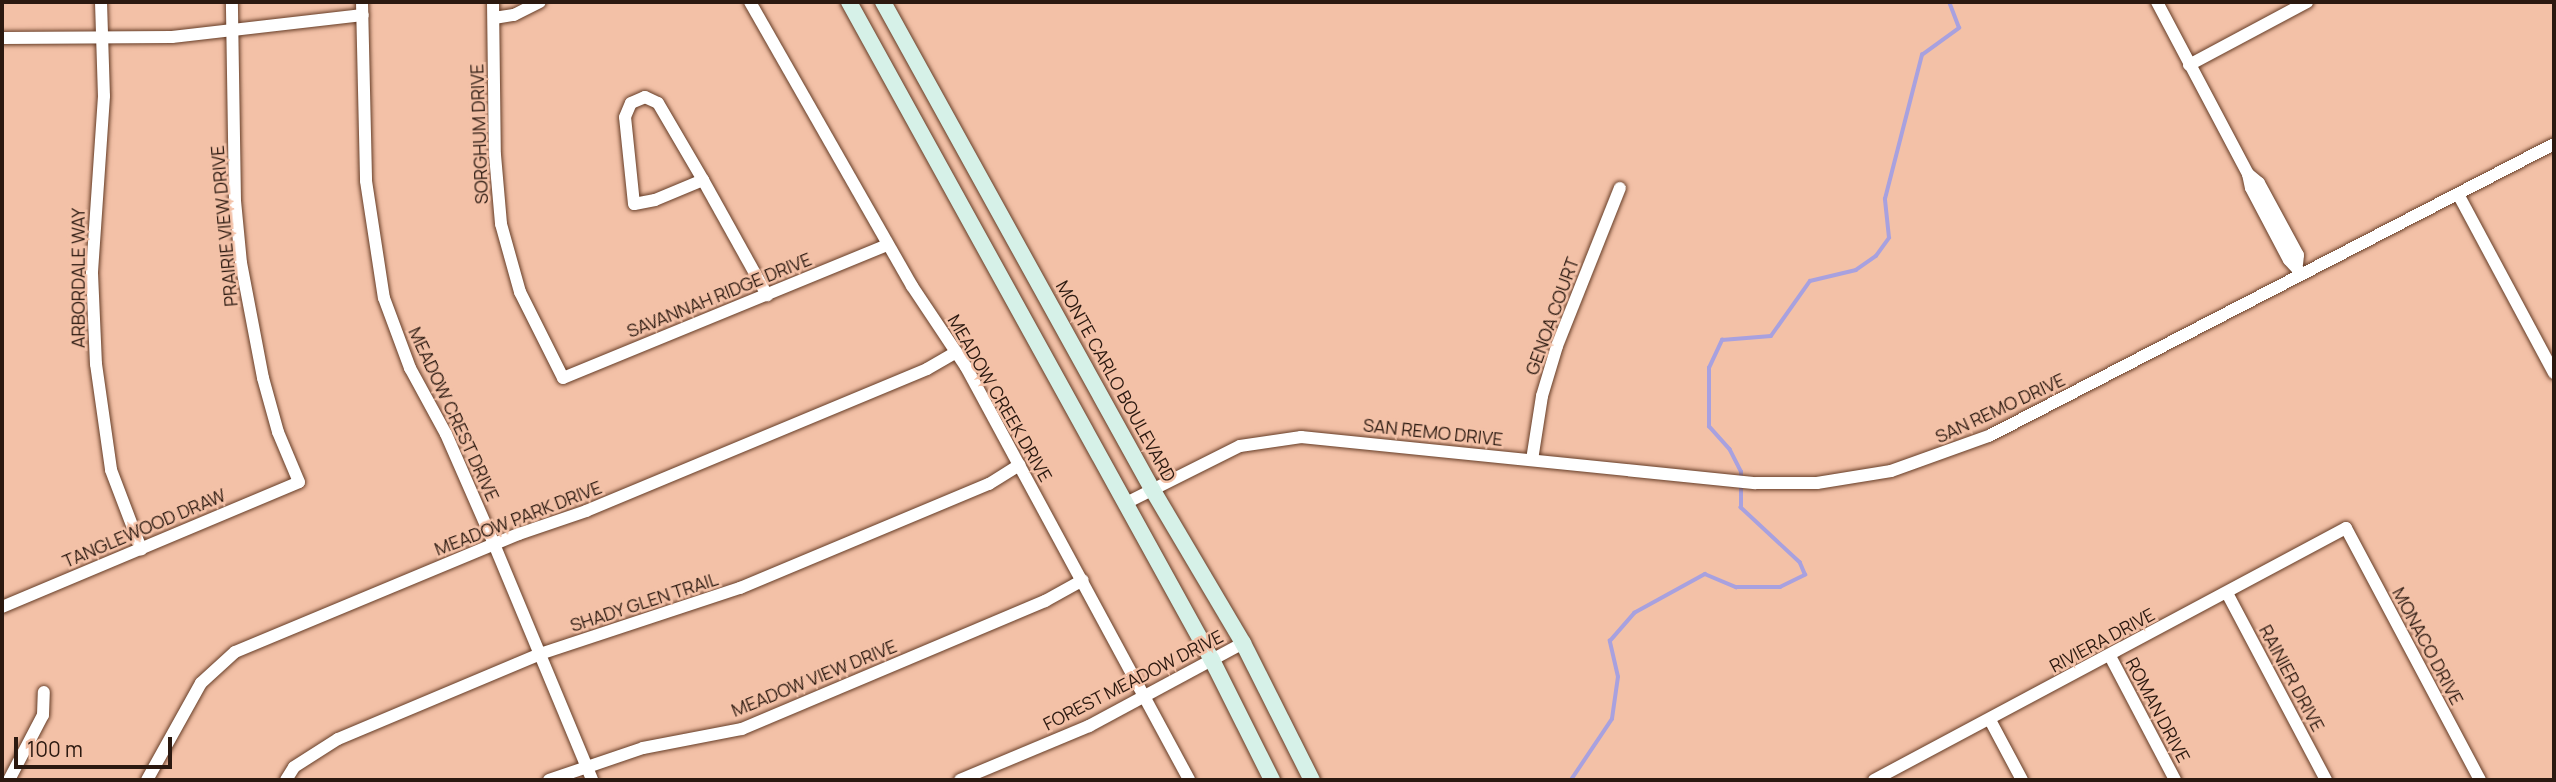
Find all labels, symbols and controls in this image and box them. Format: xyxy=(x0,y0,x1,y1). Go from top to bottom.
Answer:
street label: SORGHUM DRIVE xyxy=(466,63,492,205)
street label: PRAIRIE VIEW DRIVE xyxy=(206,144,242,308)
street label: ARBORDALE WAY xyxy=(67,208,89,348)
street label: SAVANNAH RIDGE DRIVE xyxy=(624,248,814,342)
street label: GENOA COURT xyxy=(1521,254,1583,378)
street label: MONTE CARLO BOULEVARD xyxy=(1052,277,1180,485)
street label: MEADOW CREEK DRIVE xyxy=(943,311,1057,485)
street label: MEADOW CREST DRIVE xyxy=(404,323,504,505)
street label: SAN REMO DRIVE xyxy=(1932,369,2068,447)
street label: SAN REMO DRIVE xyxy=(1362,414,1504,450)
street label: MEADOW PARK DRIVE xyxy=(431,476,605,560)
street label: TANGLEWOOD DRAW xyxy=(59,484,229,572)
street label: SHADY GLEN TRAIL xyxy=(567,568,721,636)
street label: MONACO DRIVE xyxy=(2388,584,2468,708)
street label: RIVIERA DRIVE xyxy=(2046,603,2158,677)
street label: RAINIER DRIVE xyxy=(2255,621,2329,735)
street label: FOREST MEADOW DRIVE xyxy=(1039,625,1227,735)
street label: MEADOW VIEW DRIVE xyxy=(728,635,900,721)
street label: ROMAN DRIVE xyxy=(2121,654,2195,766)
scale bar xyxy=(18,722,175,766)
text: 100 m xyxy=(27,735,83,763)

